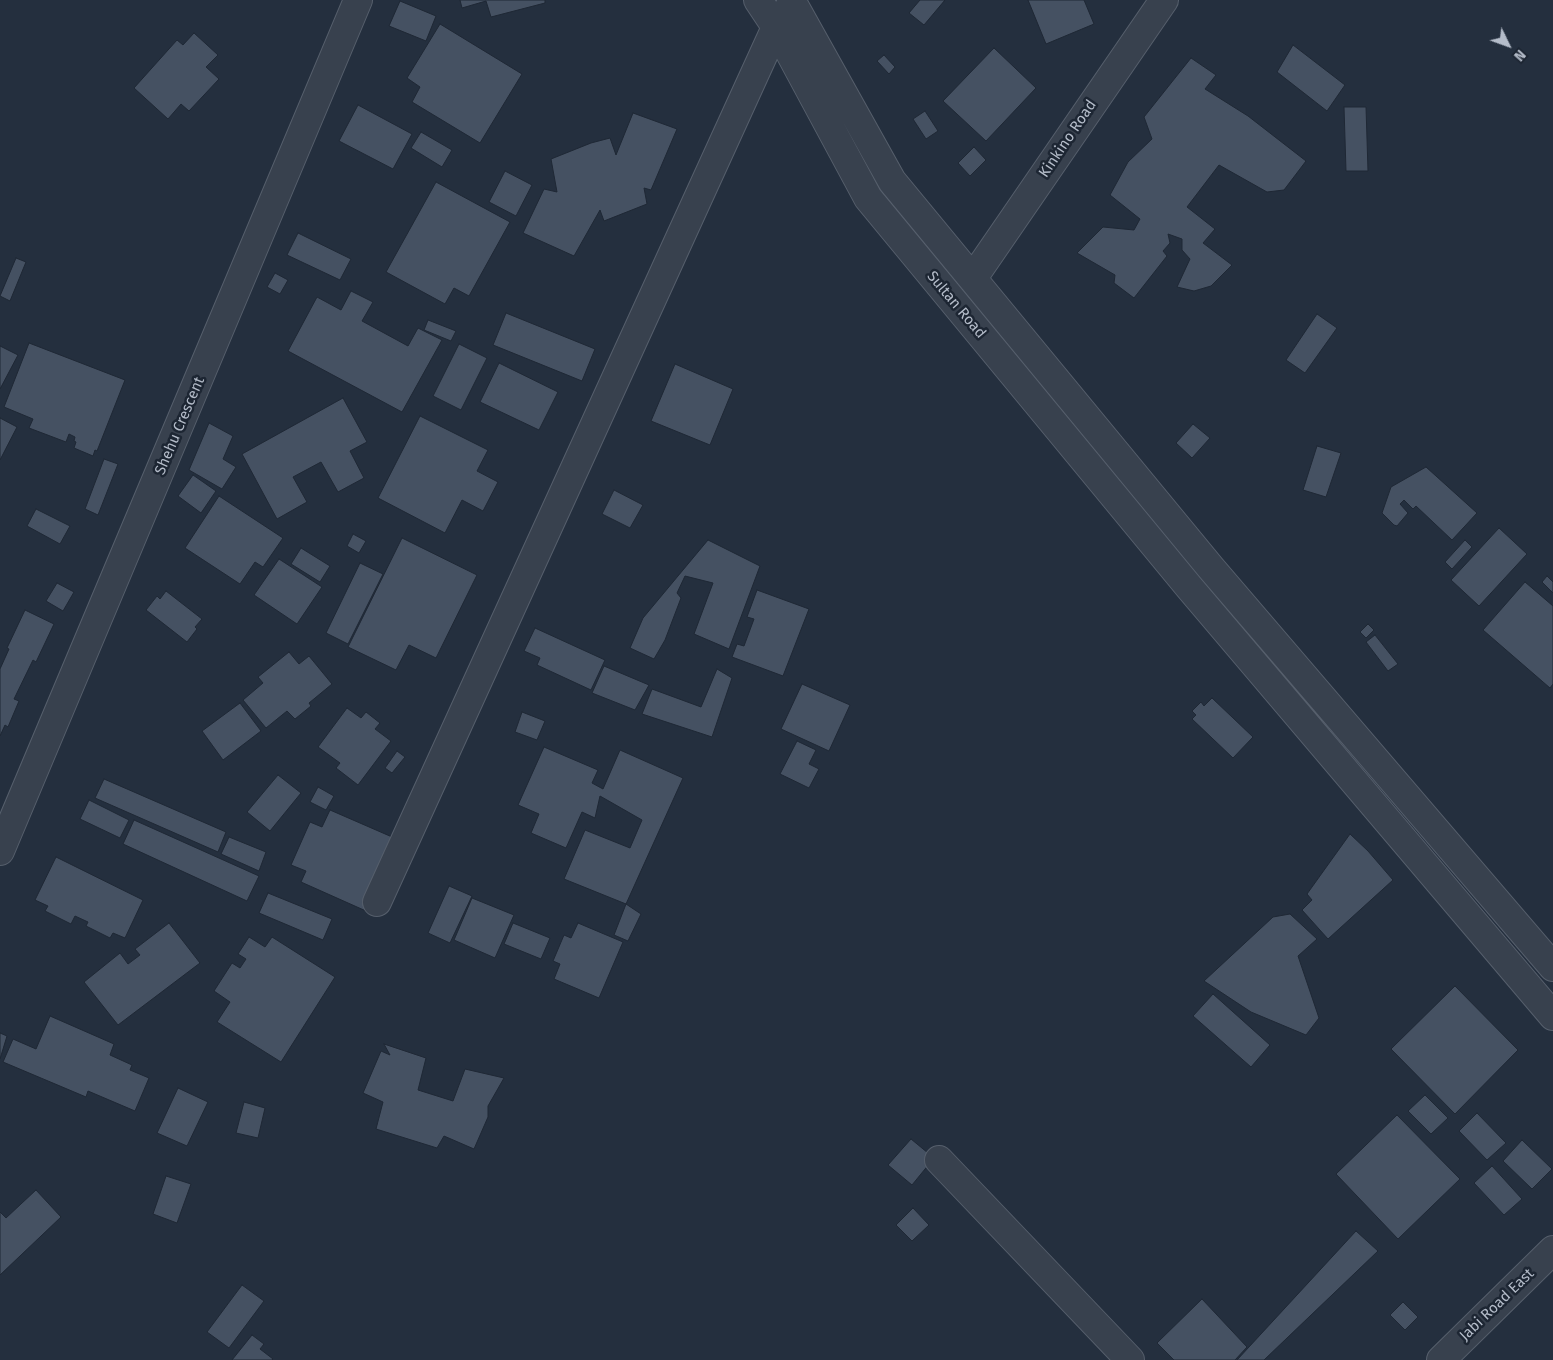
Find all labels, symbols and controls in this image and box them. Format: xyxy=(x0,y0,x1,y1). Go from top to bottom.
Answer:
north arrow xyxy=(1483,20,1533,70)
text: N xyxy=(1510,46,1529,65)
street label: Kinkino Road xyxy=(1035,97,1101,181)
street label: Sultan Road xyxy=(923,268,989,342)
street label: Shehu Crescent xyxy=(151,374,209,478)
street label: Jabi Road East xyxy=(1456,1265,1538,1345)

